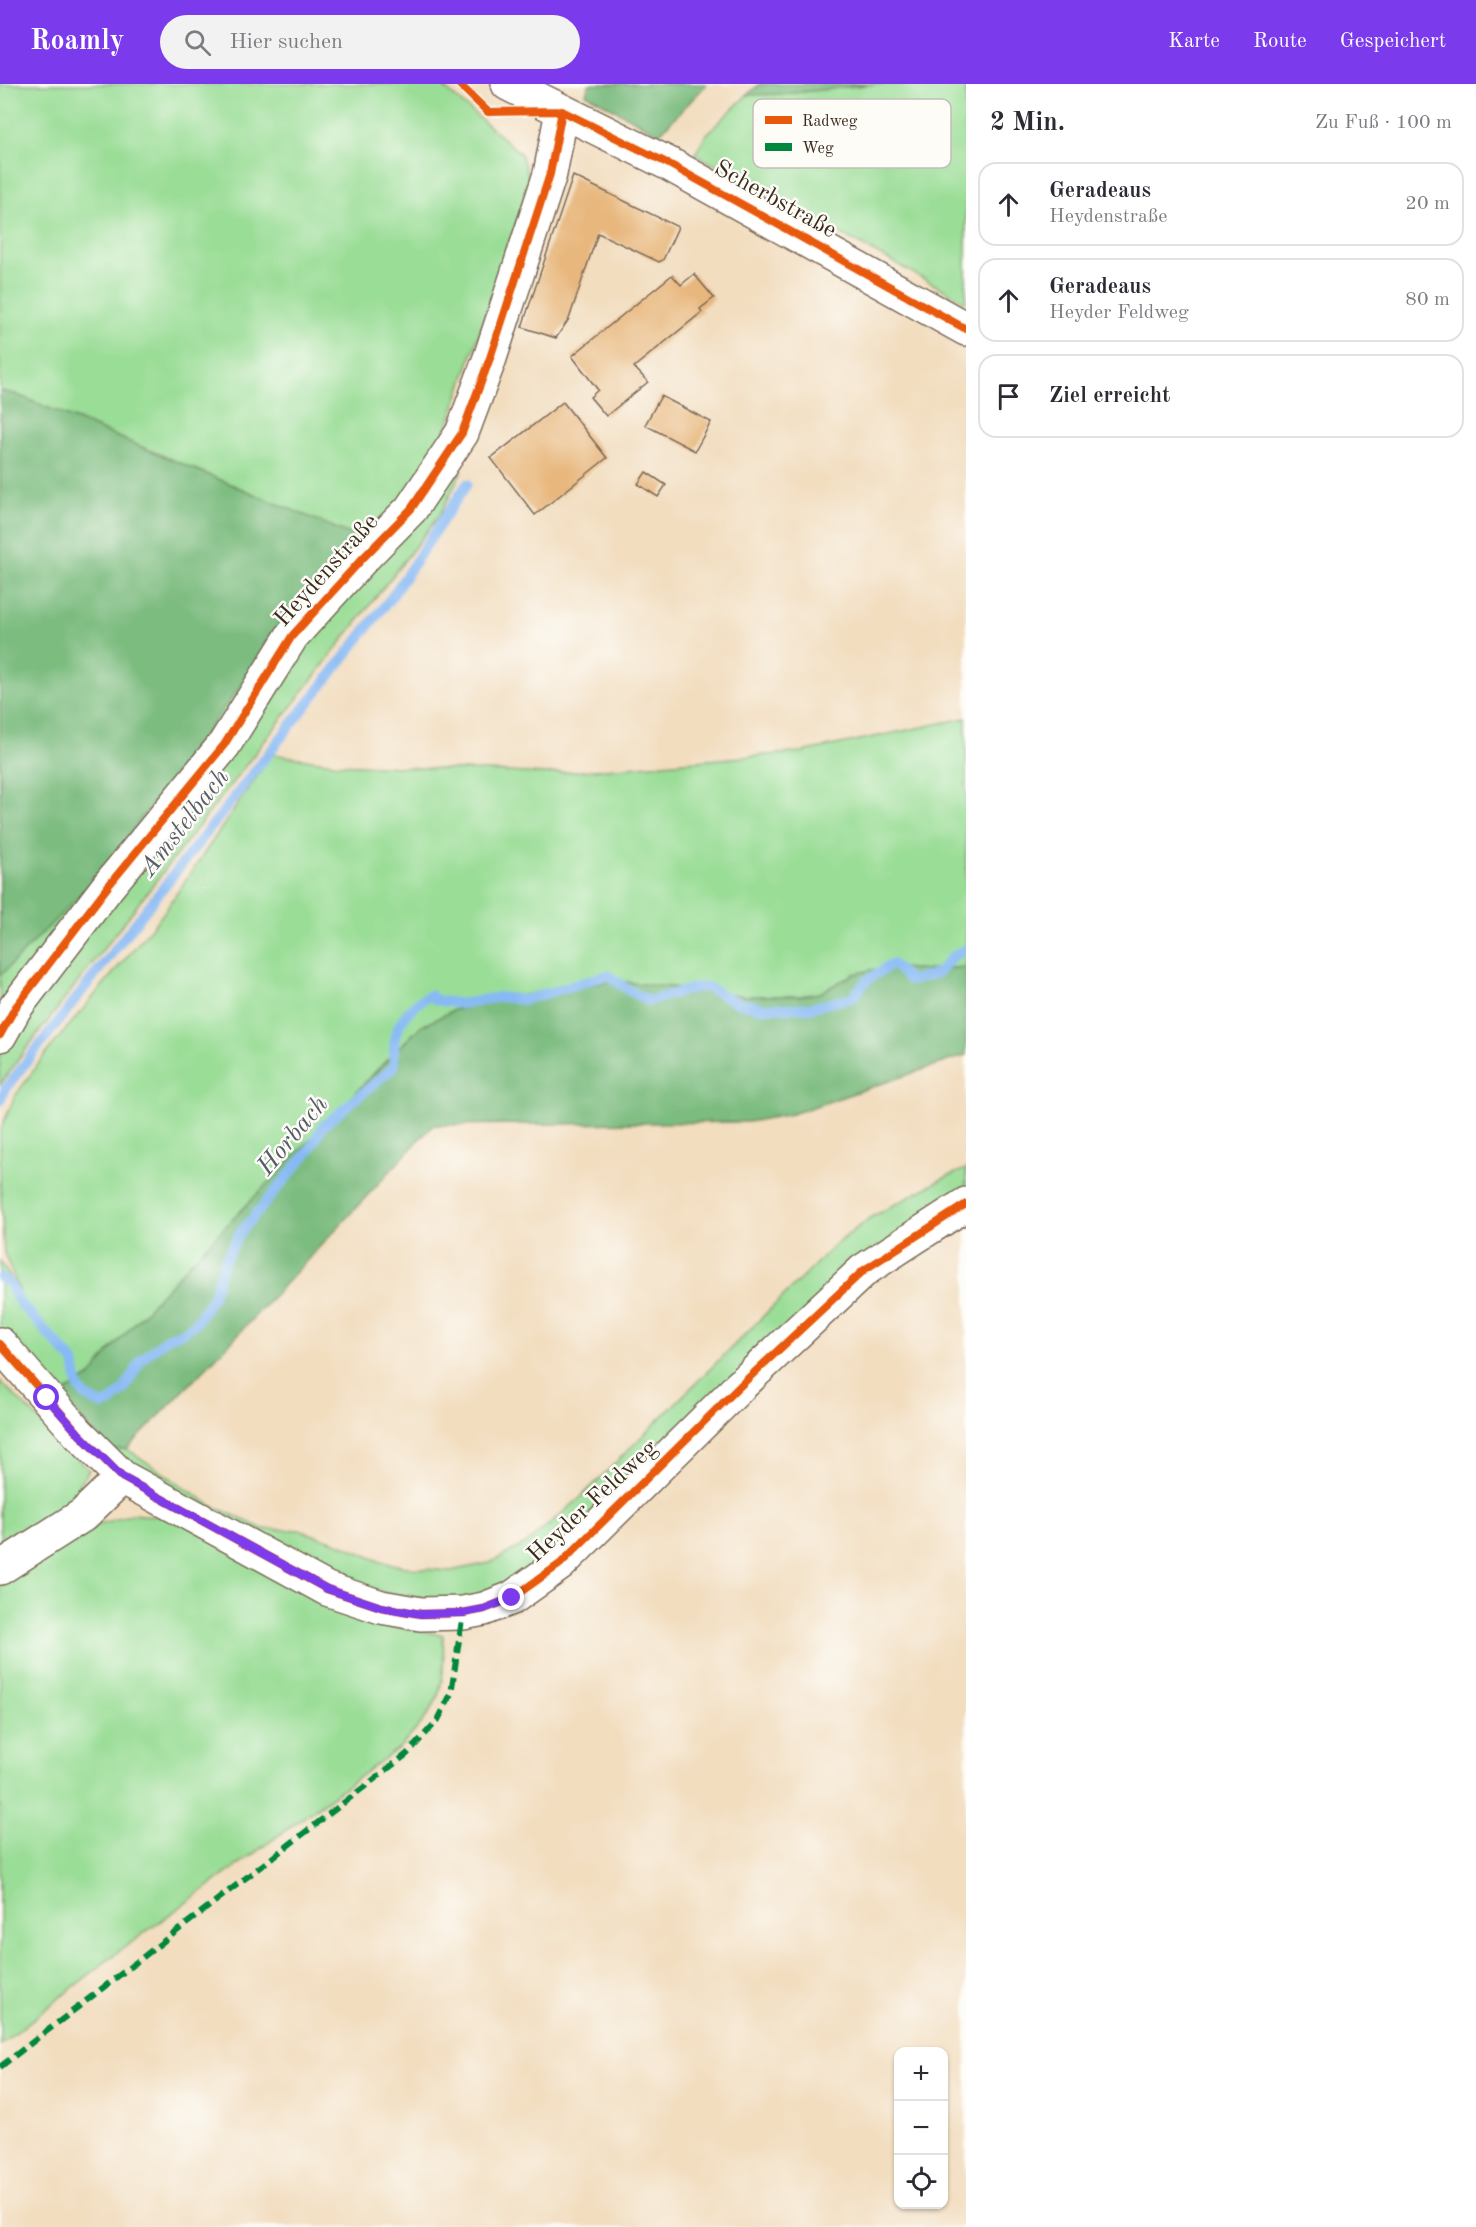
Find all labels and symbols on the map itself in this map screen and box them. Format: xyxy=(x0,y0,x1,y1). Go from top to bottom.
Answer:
legend xyxy=(753,99,951,168)
text: Radweg xyxy=(802,114,858,130)
text: Weg xyxy=(802,141,834,157)
street label: Scherbstraße xyxy=(710,157,840,243)
street label: Heydenstraße xyxy=(270,510,384,632)
water label: Amstelbach xyxy=(134,765,235,883)
water label: Horbach xyxy=(252,1091,333,1181)
route start xyxy=(33,1384,59,1410)
street label: Heyder Feldweg xyxy=(524,1436,663,1568)
route end xyxy=(498,1584,524,1610)

